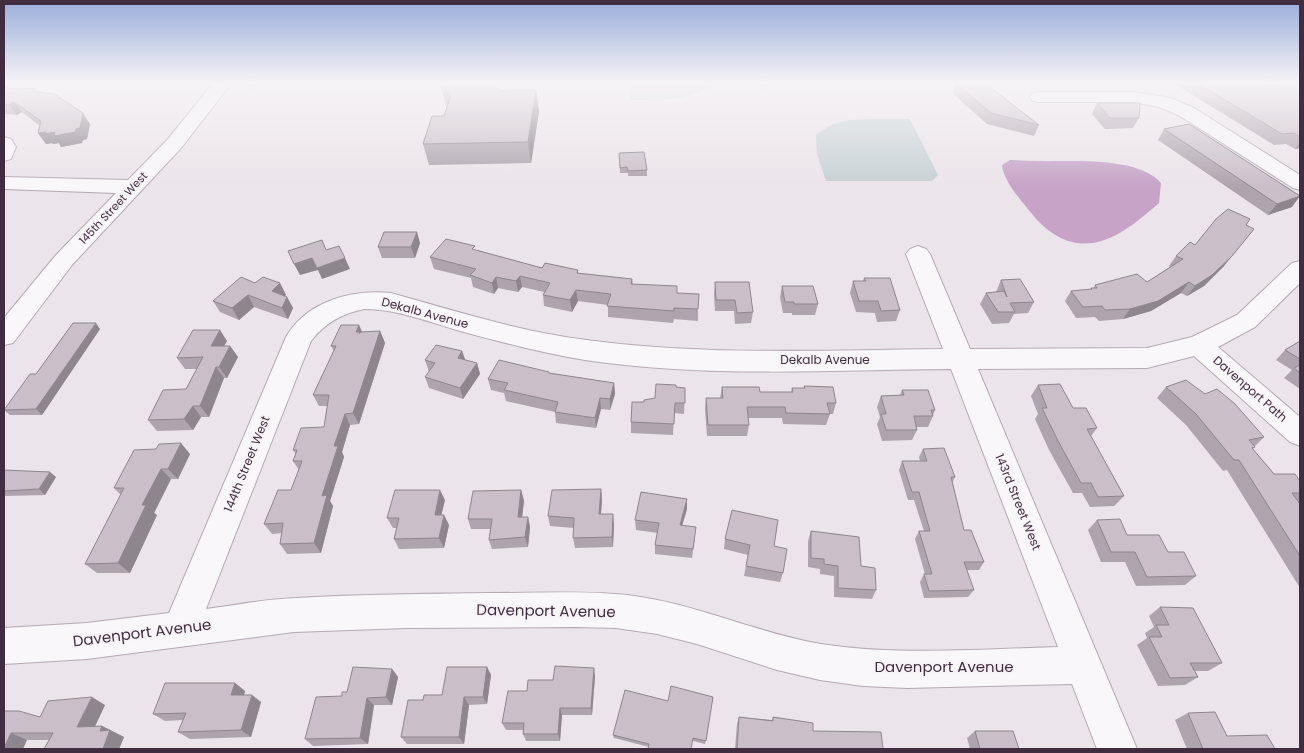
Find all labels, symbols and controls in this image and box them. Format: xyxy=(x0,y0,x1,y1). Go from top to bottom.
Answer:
street label: 145th Street West xyxy=(75,168,151,248)
street label: Dekalb Avenue xyxy=(380,293,471,332)
street label: Dekalb Avenue xyxy=(780,351,870,368)
street label: Davenport Path xyxy=(1210,352,1291,426)
street label: 144th Street West xyxy=(219,413,274,514)
street label: 143rd Street West xyxy=(991,451,1046,552)
street label: Davenport Avenue xyxy=(476,599,616,622)
street label: Davenport Avenue xyxy=(72,614,212,651)
street label: Davenport Avenue xyxy=(874,656,1014,677)

